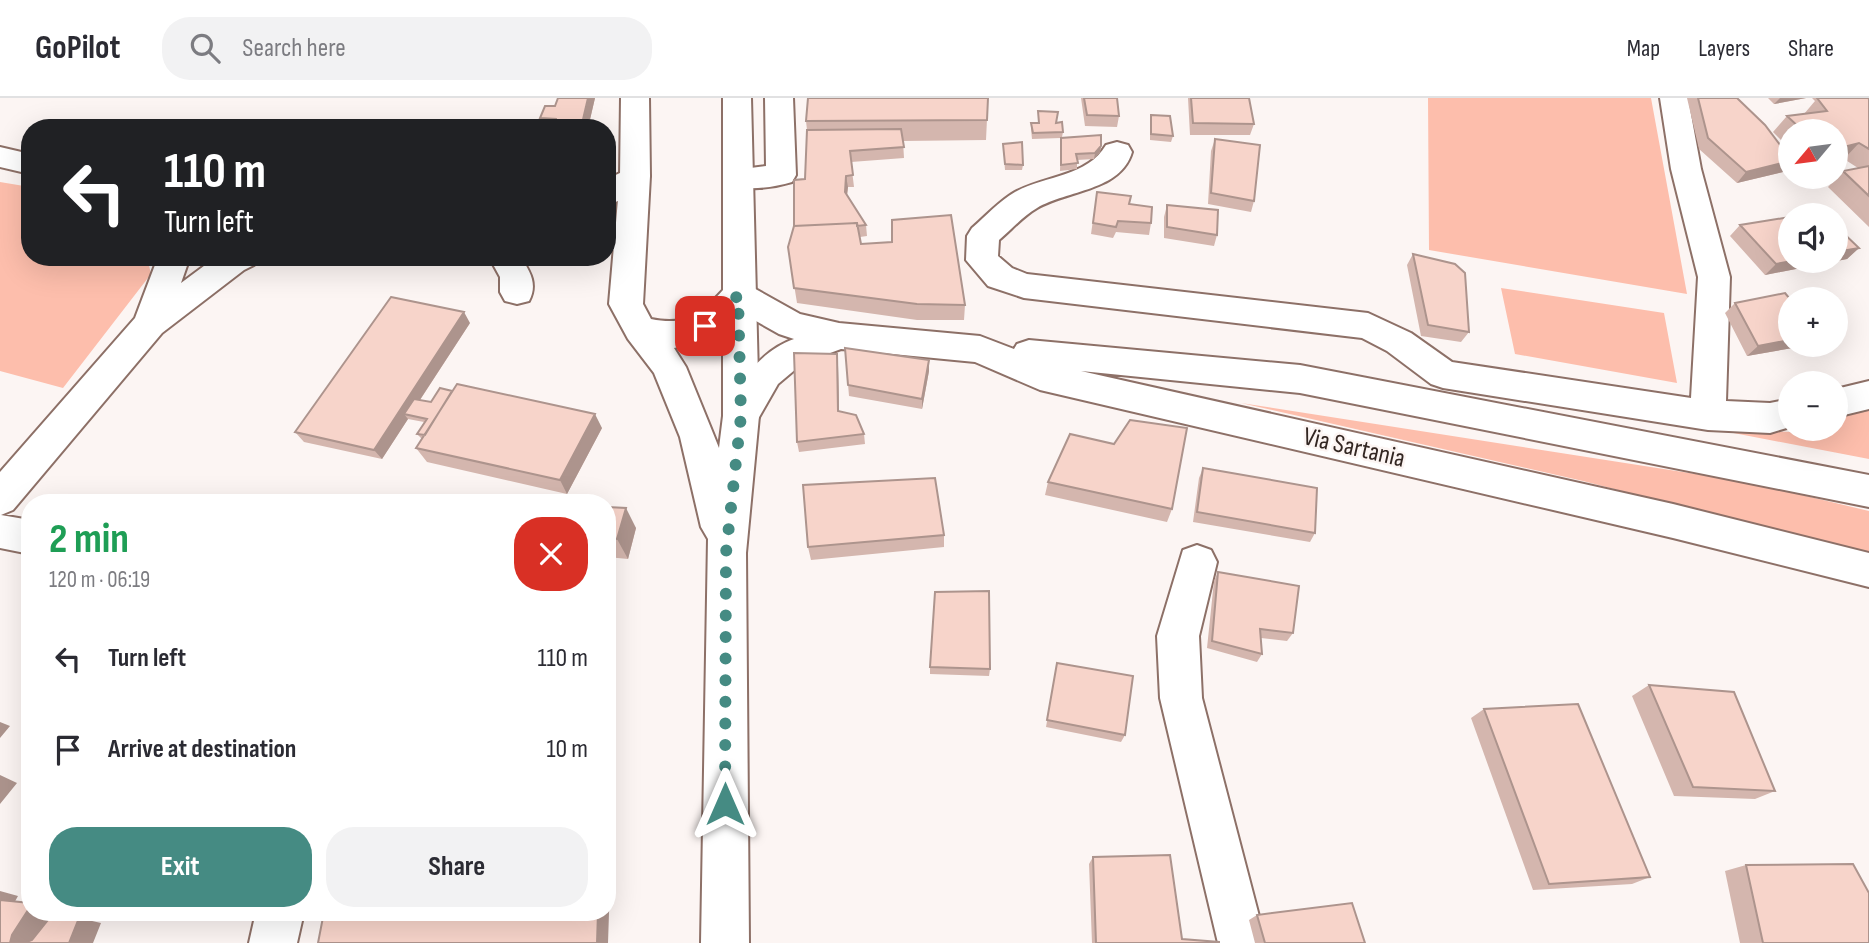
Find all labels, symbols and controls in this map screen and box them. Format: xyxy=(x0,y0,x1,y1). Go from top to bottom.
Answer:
search box xyxy=(162,17,652,80)
text: GoPilot xyxy=(35,28,120,68)
icon: search xyxy=(186,29,224,67)
text: Search here xyxy=(242,33,346,64)
text: Map xyxy=(1627,34,1660,63)
text: Layers xyxy=(1698,34,1750,63)
text: Share xyxy=(1788,34,1834,63)
north arrow xyxy=(1778,119,1848,189)
map controls xyxy=(1778,119,1848,441)
text: 110 m xyxy=(164,143,266,202)
icon: left xyxy=(49,147,140,238)
text: Turn left xyxy=(164,203,254,242)
button: sound xyxy=(1778,203,1848,273)
button: + xyxy=(1778,287,1848,357)
pin xyxy=(675,296,735,356)
icon: arrive xyxy=(686,307,724,345)
button: − xyxy=(1778,371,1848,441)
street label: Via Sartania xyxy=(1300,421,1408,475)
text: 2 min xyxy=(49,514,129,565)
button: close xyxy=(514,517,588,591)
text: 120 m · 06:19 xyxy=(49,566,150,594)
icon: left xyxy=(49,640,87,678)
text: Turn left xyxy=(108,643,186,674)
text: 110 m xyxy=(537,643,588,674)
icon: arrive xyxy=(49,731,87,769)
text: Arrive at destination xyxy=(108,734,296,765)
text: 10 m xyxy=(546,734,588,765)
position arrow xyxy=(688,767,762,841)
button: Exit xyxy=(49,827,312,907)
button: Share xyxy=(326,827,588,907)

